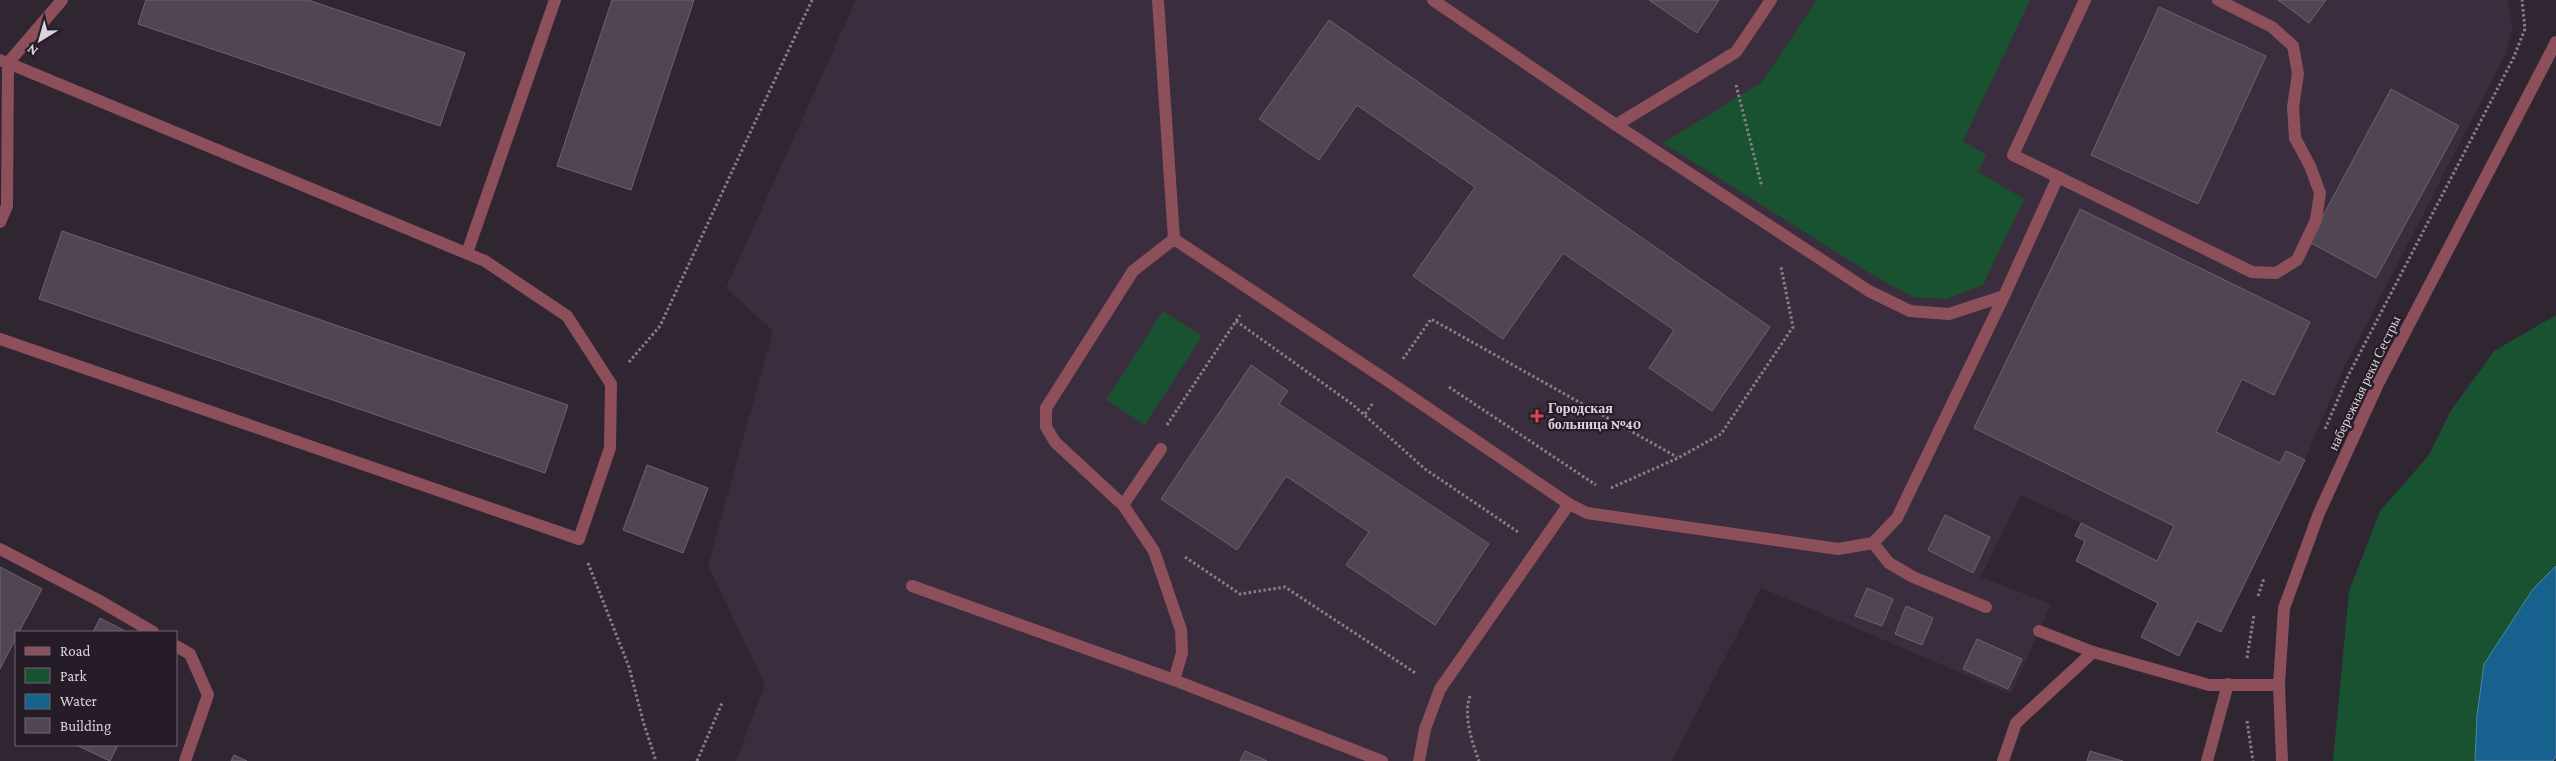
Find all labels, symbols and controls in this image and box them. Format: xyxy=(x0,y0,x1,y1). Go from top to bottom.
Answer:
north arrow xyxy=(15,15,65,65)
text: N xyxy=(23,41,41,60)
street label: набережная реки Сестры xyxy=(2324,313,2404,453)
place label: Городская больница №40 xyxy=(1548,400,1641,432)
marker: Городская больница №40 xyxy=(1530,409,1544,423)
legend xyxy=(15,631,178,746)
text: Road xyxy=(60,643,91,659)
text: Park xyxy=(60,668,87,684)
text: Water xyxy=(60,693,97,709)
text: Building xyxy=(60,718,111,735)

